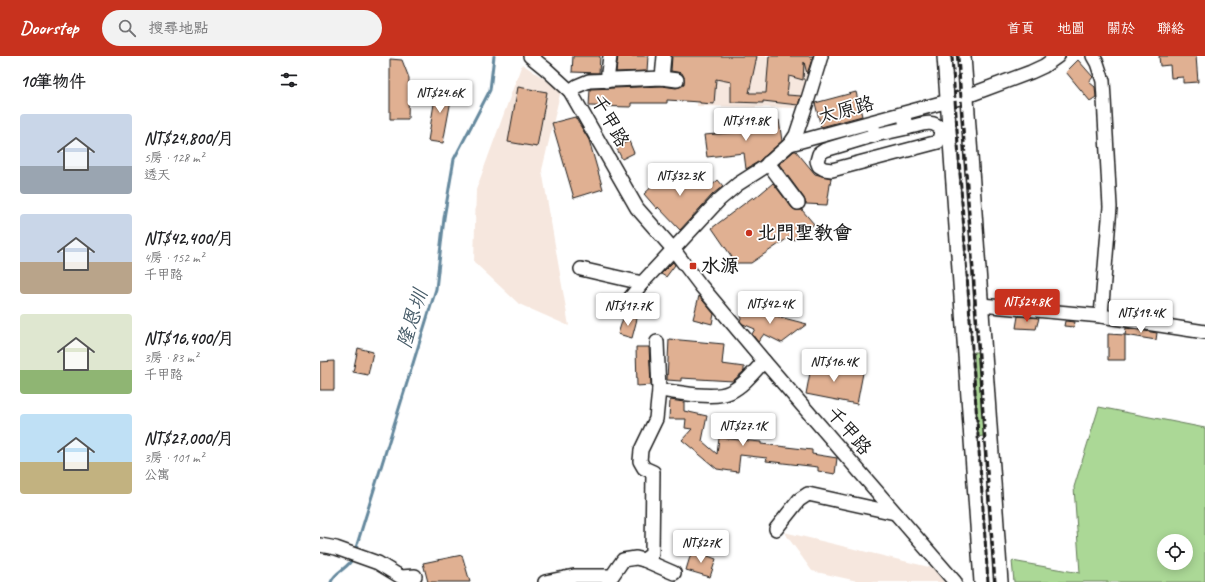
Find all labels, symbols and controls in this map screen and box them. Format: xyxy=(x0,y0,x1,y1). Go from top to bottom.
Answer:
search box xyxy=(102,10,382,46)
text: Doorstep xyxy=(20,16,78,40)
icon: search xyxy=(116,17,138,39)
text: 搜尋地點 xyxy=(148,19,208,38)
text: 首頁 xyxy=(1007,20,1035,37)
text: 地圖 xyxy=(1057,20,1085,37)
text: 關於 xyxy=(1107,20,1135,37)
text: 聯絡 xyxy=(1157,20,1185,37)
icon: filters xyxy=(278,69,300,91)
text: 10筆物件 xyxy=(20,71,86,92)
pin: NT$24.6K xyxy=(399,80,481,114)
text: NT$24.6K xyxy=(417,85,463,101)
street label: 千甲路 xyxy=(585,90,635,152)
street label: 太原路 xyxy=(815,91,877,129)
pin: NT$19.8K xyxy=(705,108,787,142)
text: NT$19.8K xyxy=(723,113,769,129)
text: NT$24,800/月 xyxy=(144,128,234,149)
icon: home xyxy=(52,130,100,178)
text: 5房 · 128 m² xyxy=(144,150,204,166)
pin: NT$32.3K xyxy=(639,163,721,197)
text: 透天 xyxy=(144,167,170,183)
text: NT$32.3K xyxy=(657,168,703,184)
place label: 北門聖教會 xyxy=(757,221,852,245)
text: NT$42,400/月 xyxy=(144,228,234,249)
marker: 北門聖教會 xyxy=(744,228,754,238)
icon: home xyxy=(52,230,100,278)
text: 4房 · 152 m² xyxy=(144,250,204,266)
place label: 水源 xyxy=(701,254,739,278)
marker: 水源 xyxy=(688,261,698,271)
text: 千甲路 xyxy=(144,267,183,283)
water label: 隆恩圳 xyxy=(391,285,433,351)
pin: NT$24.8K xyxy=(986,289,1068,323)
pin: NT$42.4K xyxy=(729,291,811,325)
pin: NT$17.7K xyxy=(587,293,669,327)
text: NT$24.8K xyxy=(1004,294,1050,310)
text: NT$42.4K xyxy=(747,296,793,312)
text: NT$17.7K xyxy=(605,298,651,314)
pin: NT$19.4K xyxy=(1100,300,1182,334)
text: NT$19.4K xyxy=(1118,305,1164,321)
text: NT$16,400/月 xyxy=(144,328,235,349)
icon: home xyxy=(52,330,100,378)
pin: NT$16.4K xyxy=(793,349,875,383)
text: 3房 · 83 m² xyxy=(144,350,198,366)
text: NT$16.4K xyxy=(811,354,857,370)
text: 千甲路 xyxy=(144,367,183,383)
street label: 千甲路 xyxy=(821,402,877,460)
pin: NT$27.1K xyxy=(702,413,784,447)
text: NT$27.1K xyxy=(720,418,766,434)
text: NT$27,000/月 xyxy=(144,428,234,449)
icon: home xyxy=(52,430,100,478)
text: 3房 · 101 m² xyxy=(144,450,204,466)
text: 公寓 xyxy=(144,467,170,483)
pin: NT$27K xyxy=(668,530,734,564)
map controls xyxy=(1157,534,1193,570)
button: locate xyxy=(1157,534,1193,570)
text: NT$27K xyxy=(682,535,720,551)

